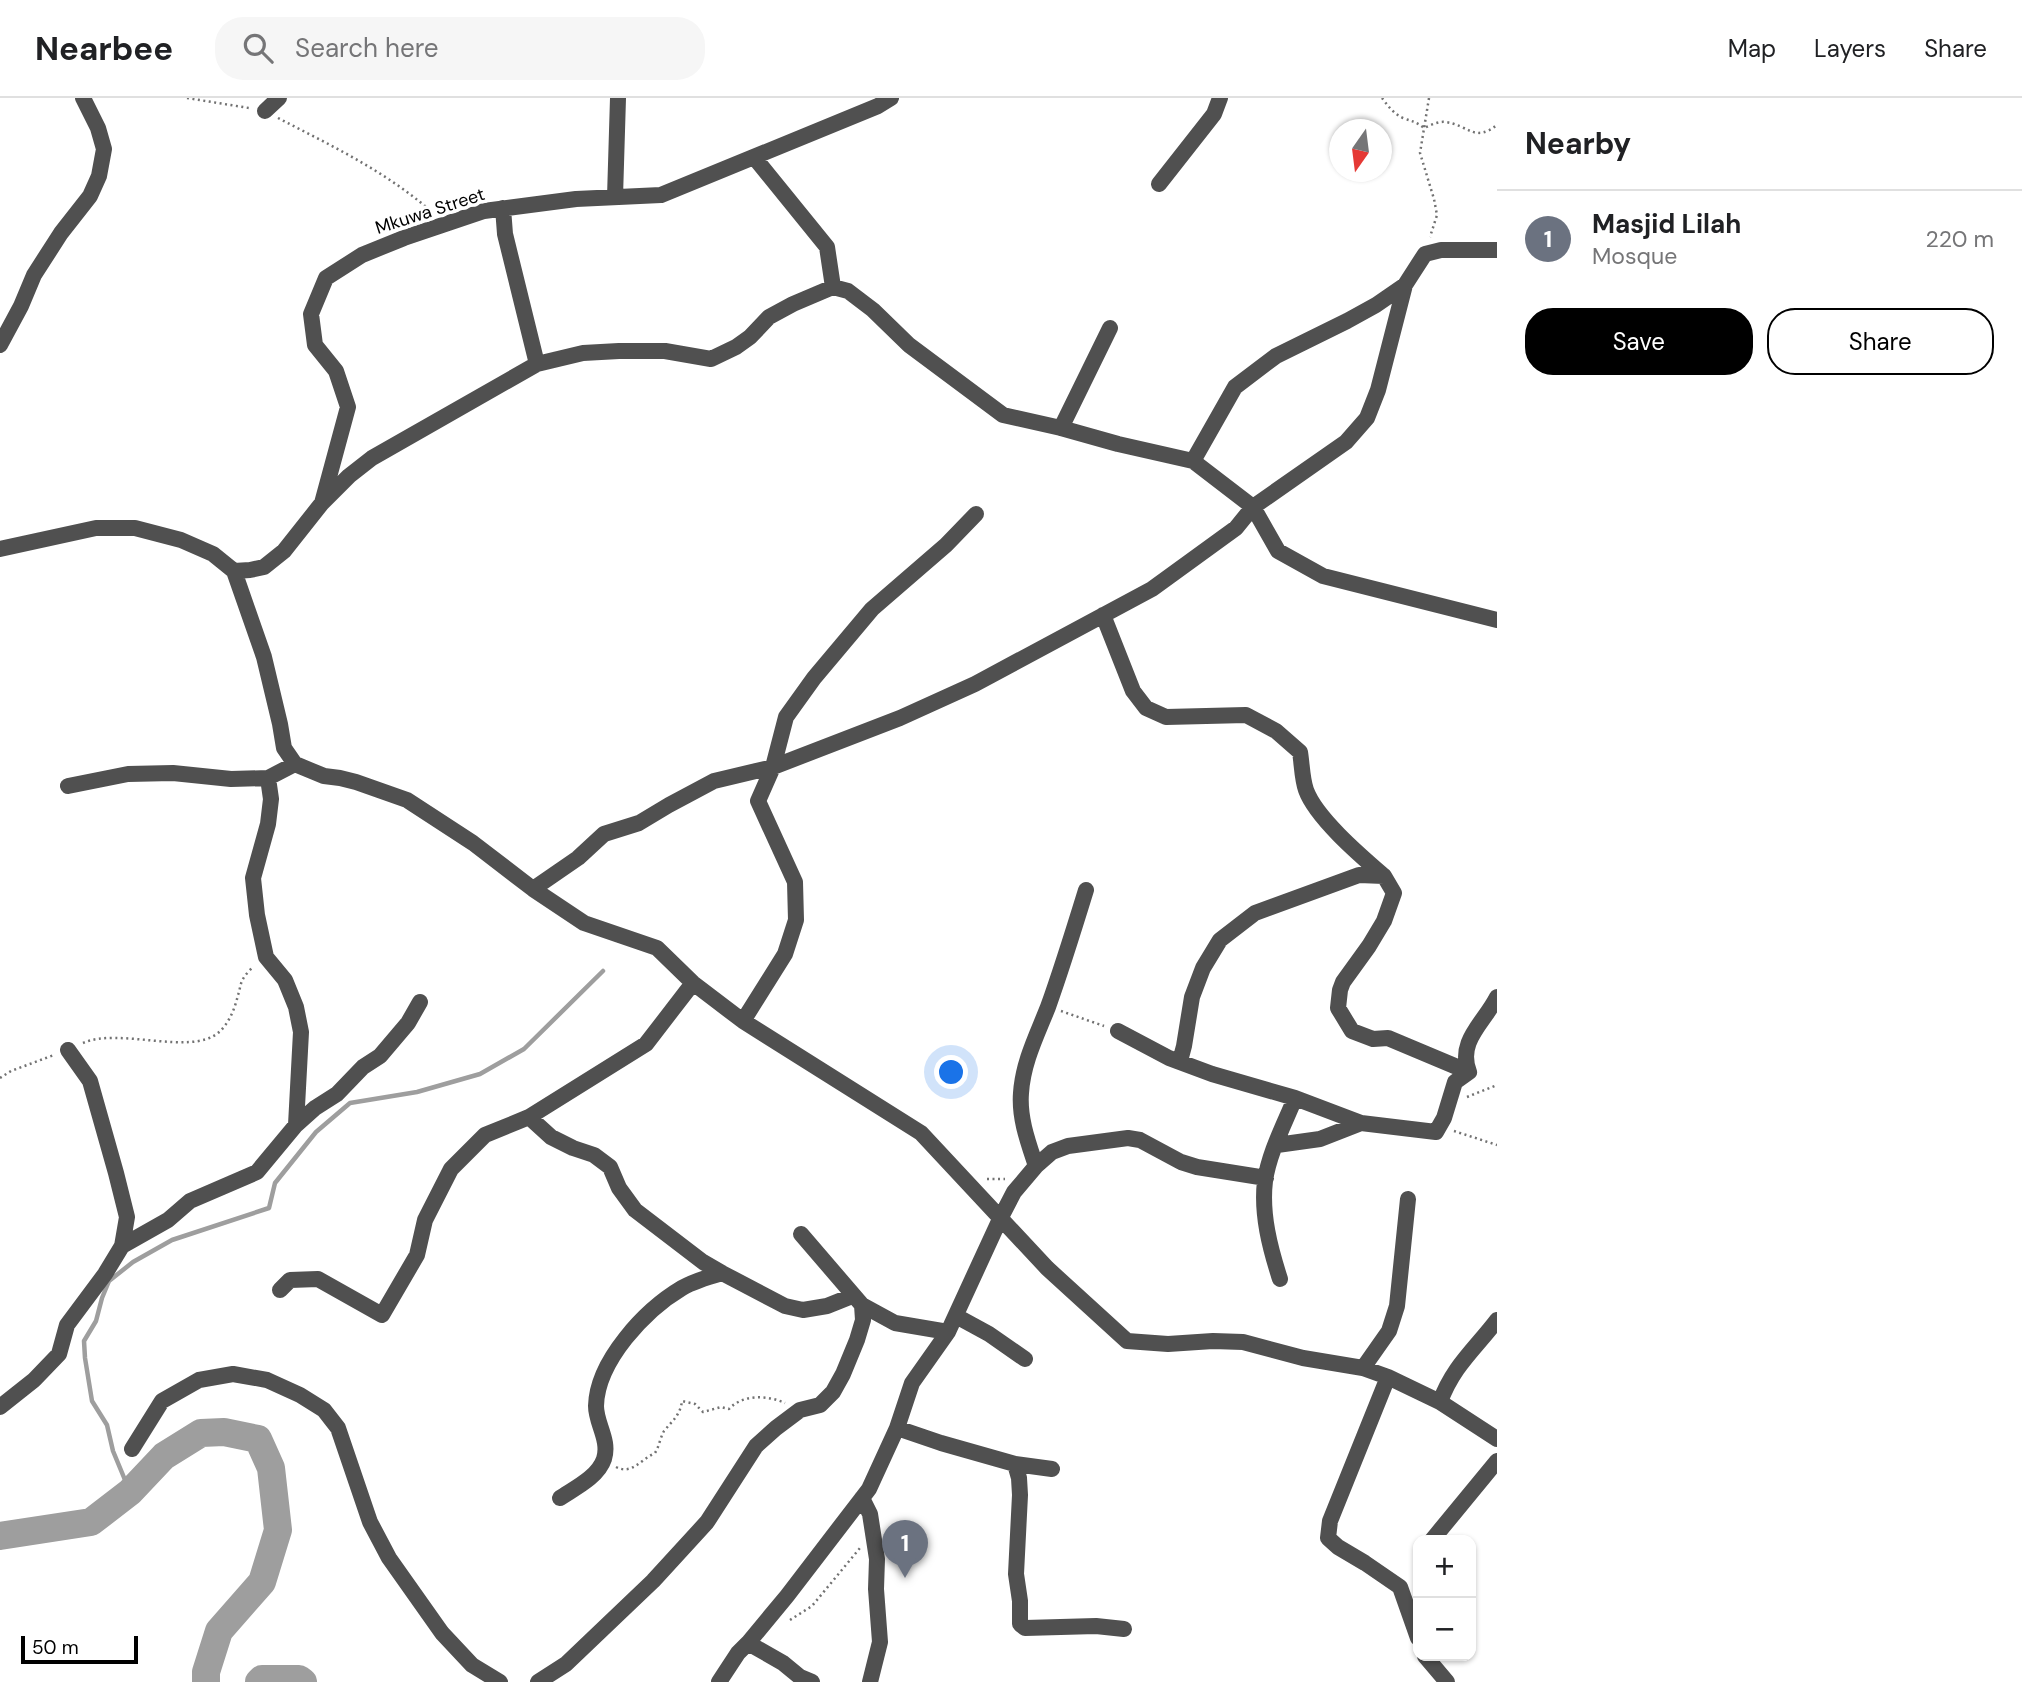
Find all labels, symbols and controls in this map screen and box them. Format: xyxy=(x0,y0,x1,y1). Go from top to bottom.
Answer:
search box xyxy=(215,17,705,80)
text: Nearbee xyxy=(35,27,173,70)
icon: search xyxy=(239,29,277,67)
text: Search here xyxy=(295,31,439,65)
text: Map xyxy=(1728,33,1776,64)
text: Layers xyxy=(1814,33,1886,64)
text: Share xyxy=(1924,33,1987,64)
north arrow xyxy=(1329,119,1392,182)
text: Nearby xyxy=(1525,124,1631,163)
street label: Mkuwa Street xyxy=(372,182,488,240)
text: Masjid Lilah xyxy=(1592,207,1741,241)
text: 1 xyxy=(1544,224,1552,254)
text: 220 m xyxy=(1925,224,1994,254)
text: Mosque xyxy=(1592,241,1677,271)
button: Save xyxy=(1525,308,1753,375)
button: Share xyxy=(1767,308,1994,375)
your location xyxy=(934,1055,968,1089)
pin: 1 xyxy=(882,1520,928,1578)
map controls xyxy=(1413,1535,1476,1661)
button: + xyxy=(1413,1535,1476,1598)
button: − xyxy=(1413,1598,1476,1661)
scale bar xyxy=(21,1633,138,1665)
text: 50 m xyxy=(32,1635,79,1660)

